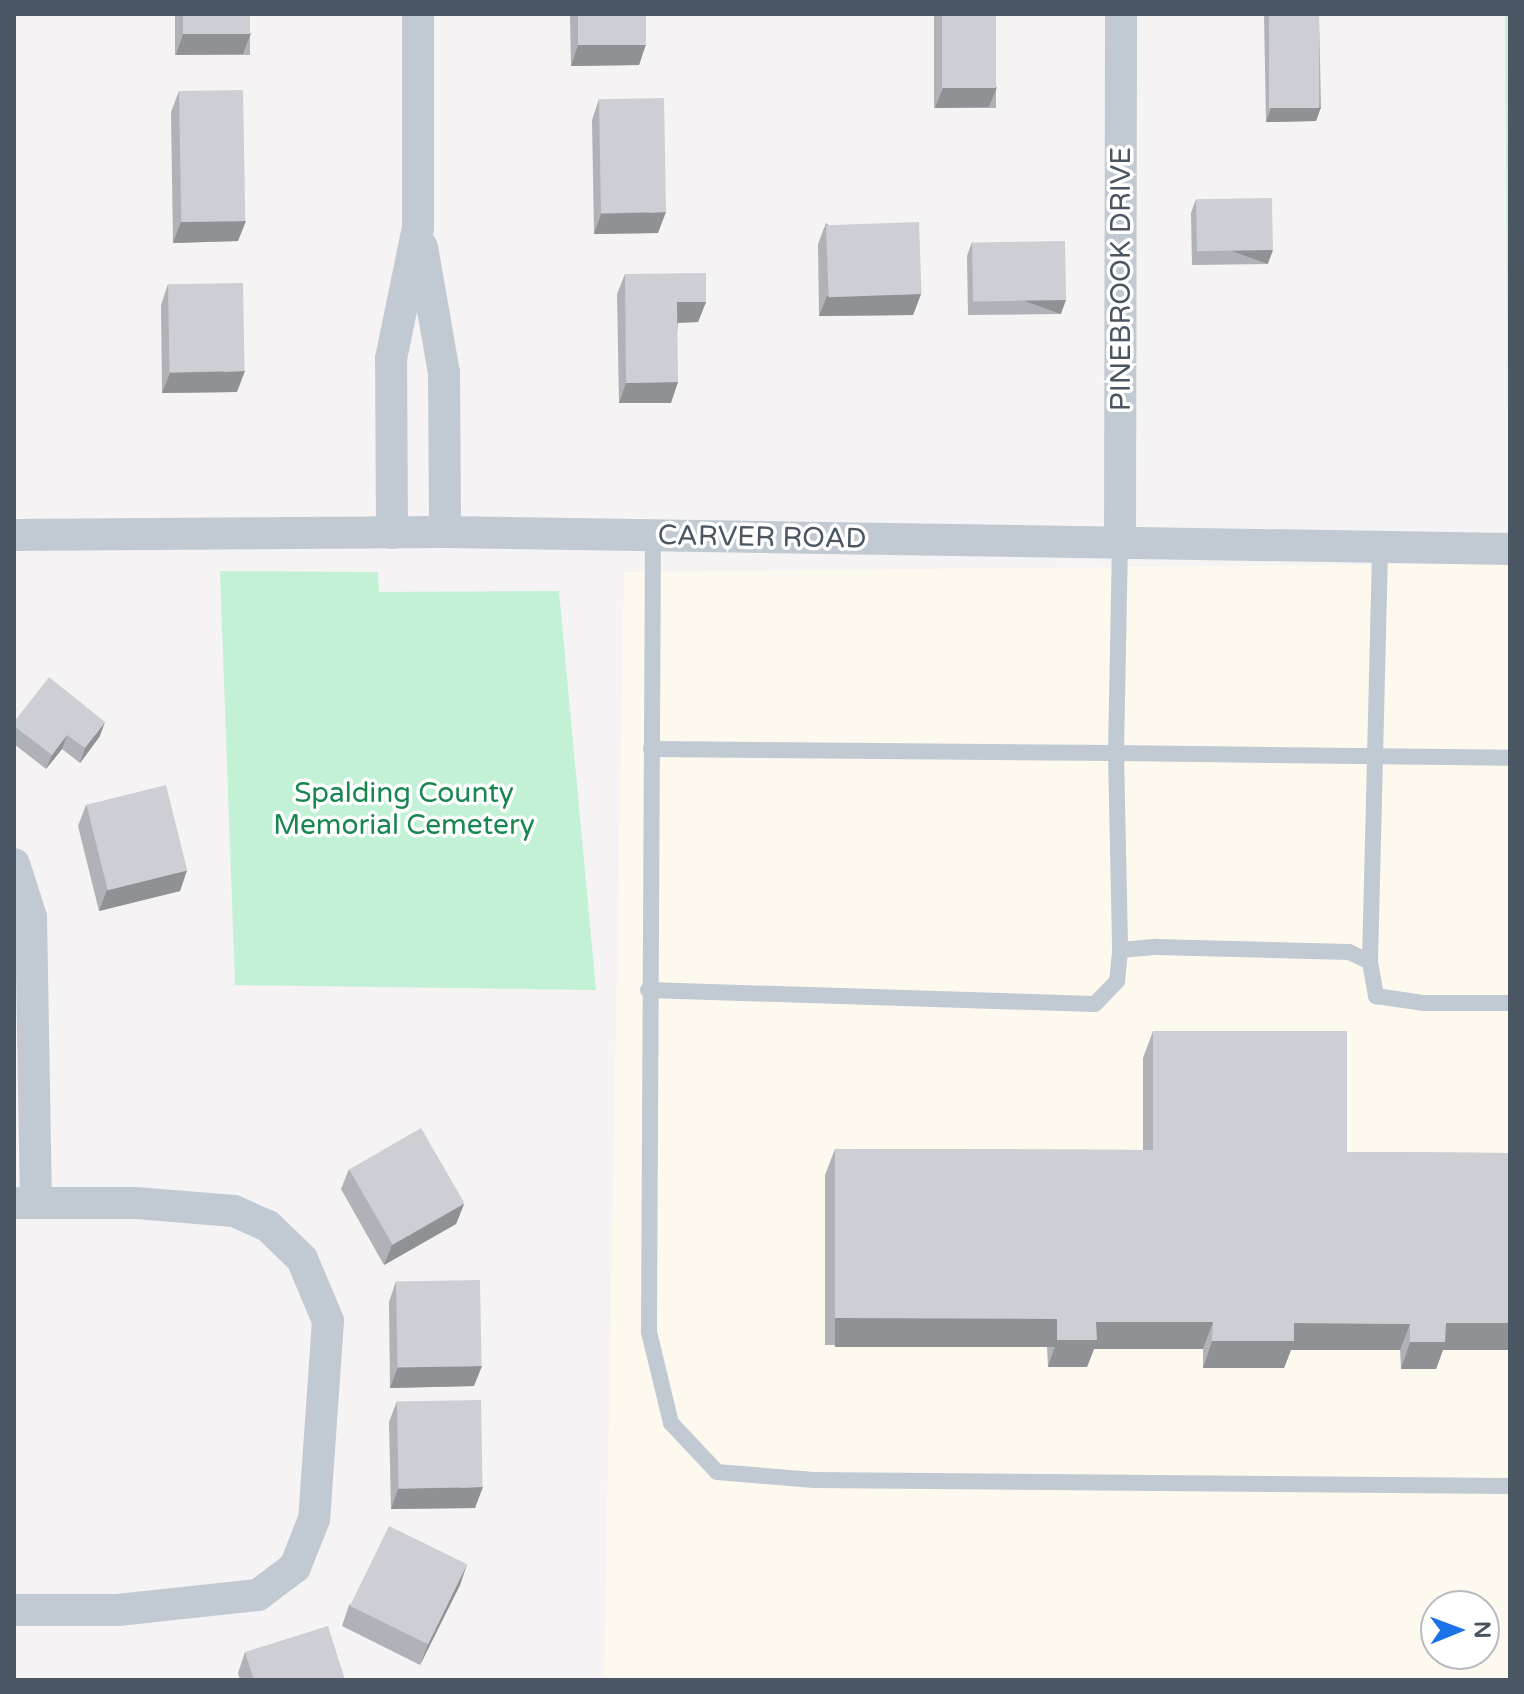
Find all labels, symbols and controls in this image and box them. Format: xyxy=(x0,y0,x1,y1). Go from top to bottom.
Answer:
street label: PINEBROOK DRIVE xyxy=(1104,147,1138,411)
street label: CARVER ROAD xyxy=(657,518,867,556)
park label: Spalding County Memorial Cemetery xyxy=(273,776,535,842)
north arrow xyxy=(1420,1590,1500,1670)
text: N xyxy=(1469,1621,1495,1639)

